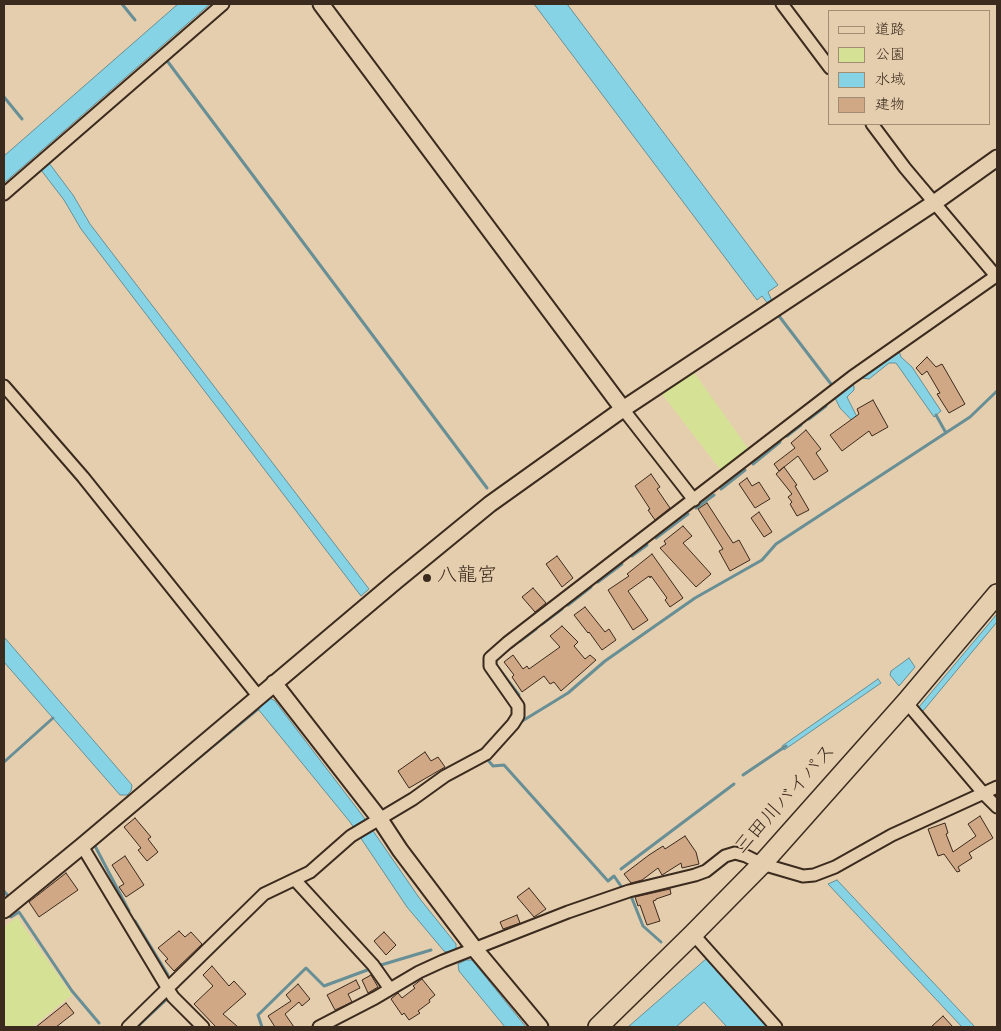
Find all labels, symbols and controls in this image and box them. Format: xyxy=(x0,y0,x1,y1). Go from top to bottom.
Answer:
legend xyxy=(828,10,991,125)
text: 道路 xyxy=(875,20,905,42)
text: 公園 xyxy=(875,45,905,67)
text: 水域 xyxy=(875,70,905,92)
text: 建物 xyxy=(875,95,905,117)
place label: 八龍宮 xyxy=(437,566,497,590)
marker: 八龍宮 xyxy=(421,572,433,584)
street label: 三田川バイパス xyxy=(731,741,843,861)

